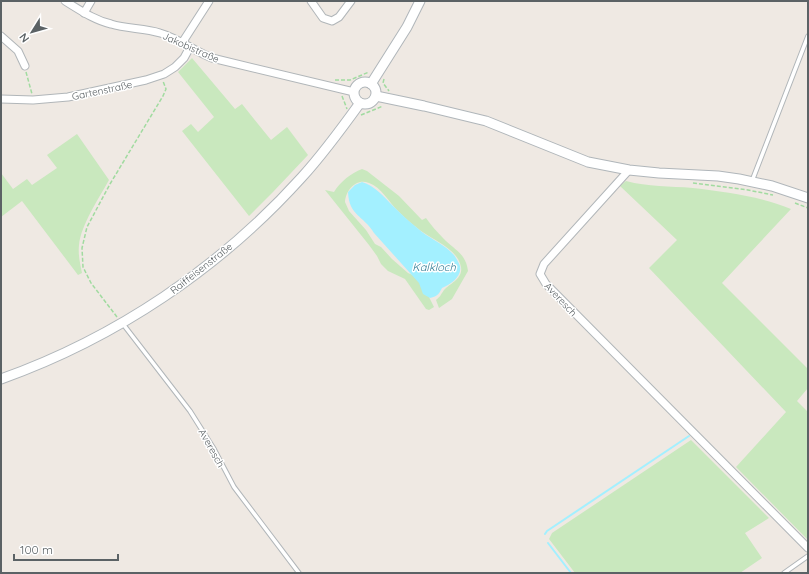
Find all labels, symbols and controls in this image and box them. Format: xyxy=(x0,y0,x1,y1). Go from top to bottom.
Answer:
north arrow xyxy=(12,12,52,52)
street label: Jakobistraße xyxy=(160,29,221,66)
text: N xyxy=(16,31,32,45)
street label: Gartenstraße xyxy=(71,78,134,103)
street label: Raiffeisenstraße xyxy=(168,240,235,297)
water label: Kalkloch xyxy=(412,260,456,274)
street label: Averesch xyxy=(542,280,580,319)
street label: Averesch xyxy=(196,427,227,470)
scale bar xyxy=(14,536,118,562)
text: 100 m xyxy=(20,542,53,557)

